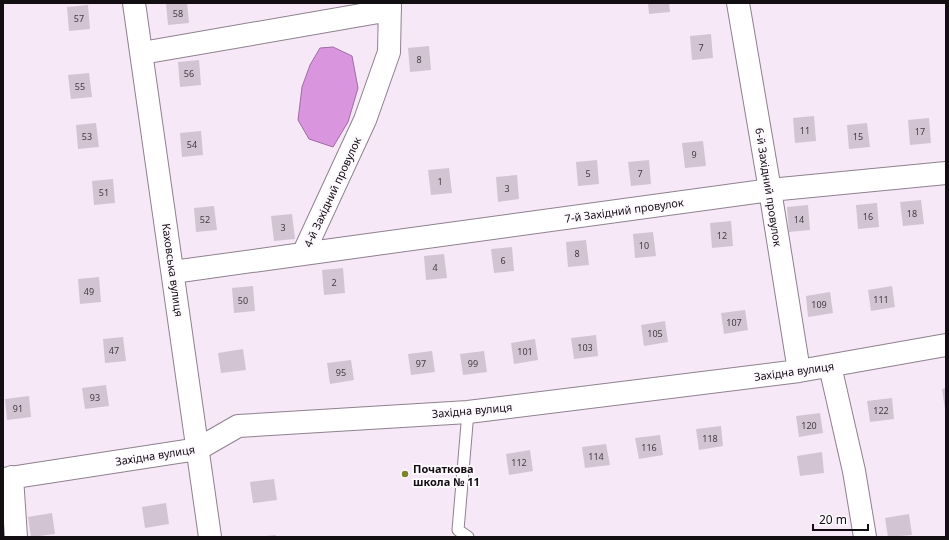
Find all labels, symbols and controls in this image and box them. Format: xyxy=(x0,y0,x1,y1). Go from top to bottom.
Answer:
house number: 58 xyxy=(173,7,183,20)
house number: 57 xyxy=(74,12,84,25)
house number: 7 xyxy=(698,41,704,54)
house number: 8 xyxy=(416,53,422,66)
house number: 56 xyxy=(184,67,194,80)
house number: 55 xyxy=(75,80,85,93)
house number: 11 xyxy=(800,124,810,137)
house number: 17 xyxy=(915,125,925,138)
street label: 6-й Західний провулок xyxy=(752,127,786,248)
house number: 53 xyxy=(82,130,92,143)
house number: 15 xyxy=(853,130,863,143)
street label: 4-й Західний провулок xyxy=(300,134,364,250)
house number: 54 xyxy=(187,138,197,151)
house number: 9 xyxy=(691,148,697,161)
house number: 5 xyxy=(585,167,591,180)
house number: 7 xyxy=(637,167,643,180)
house number: 1 xyxy=(437,175,443,188)
house number: 3 xyxy=(504,182,510,195)
house number: 51 xyxy=(99,186,109,199)
street label: 7-й Західний провулок xyxy=(564,194,685,226)
house number: 18 xyxy=(907,207,917,220)
house number: 16 xyxy=(863,210,873,223)
house number: 52 xyxy=(200,213,210,226)
house number: 14 xyxy=(794,213,804,226)
house number: 3 xyxy=(280,221,286,234)
street label: Каховська вулиця xyxy=(159,222,187,318)
house number: 12 xyxy=(717,229,727,242)
house number: 10 xyxy=(639,239,649,252)
house number: 8 xyxy=(574,247,580,260)
house number: 6 xyxy=(500,254,506,267)
house number: 4 xyxy=(432,261,438,274)
house number: 2 xyxy=(331,276,337,289)
house number: 49 xyxy=(84,285,94,298)
house number: 111 xyxy=(873,293,889,306)
house number: 50 xyxy=(238,294,248,307)
house number: 109 xyxy=(811,298,827,311)
house number: 107 xyxy=(726,316,742,329)
house number: 105 xyxy=(647,327,663,340)
house number: 103 xyxy=(577,341,593,354)
house number: 47 xyxy=(109,344,119,357)
house number: 101 xyxy=(517,345,533,358)
house number: 97 xyxy=(416,357,426,370)
house number: 99 xyxy=(468,357,478,370)
street label: Західна вулиця xyxy=(753,358,835,384)
house number: 95 xyxy=(336,366,346,379)
house number: 93 xyxy=(90,391,100,404)
street label: Західна вулиця xyxy=(431,399,513,421)
house number: 91 xyxy=(13,402,23,415)
house number: 122 xyxy=(873,404,889,417)
house number: 120 xyxy=(801,419,817,432)
house number: 118 xyxy=(702,432,718,445)
street label: Західна вулиця xyxy=(114,441,196,469)
house number: 116 xyxy=(641,441,657,454)
house number: 114 xyxy=(588,450,604,463)
house number: 112 xyxy=(511,456,527,469)
place label: Початкова школа № 11 xyxy=(413,461,480,489)
marker: Початкова школа № 11 xyxy=(400,469,410,479)
scale bar xyxy=(813,506,868,532)
text: 20 m xyxy=(819,511,847,528)

